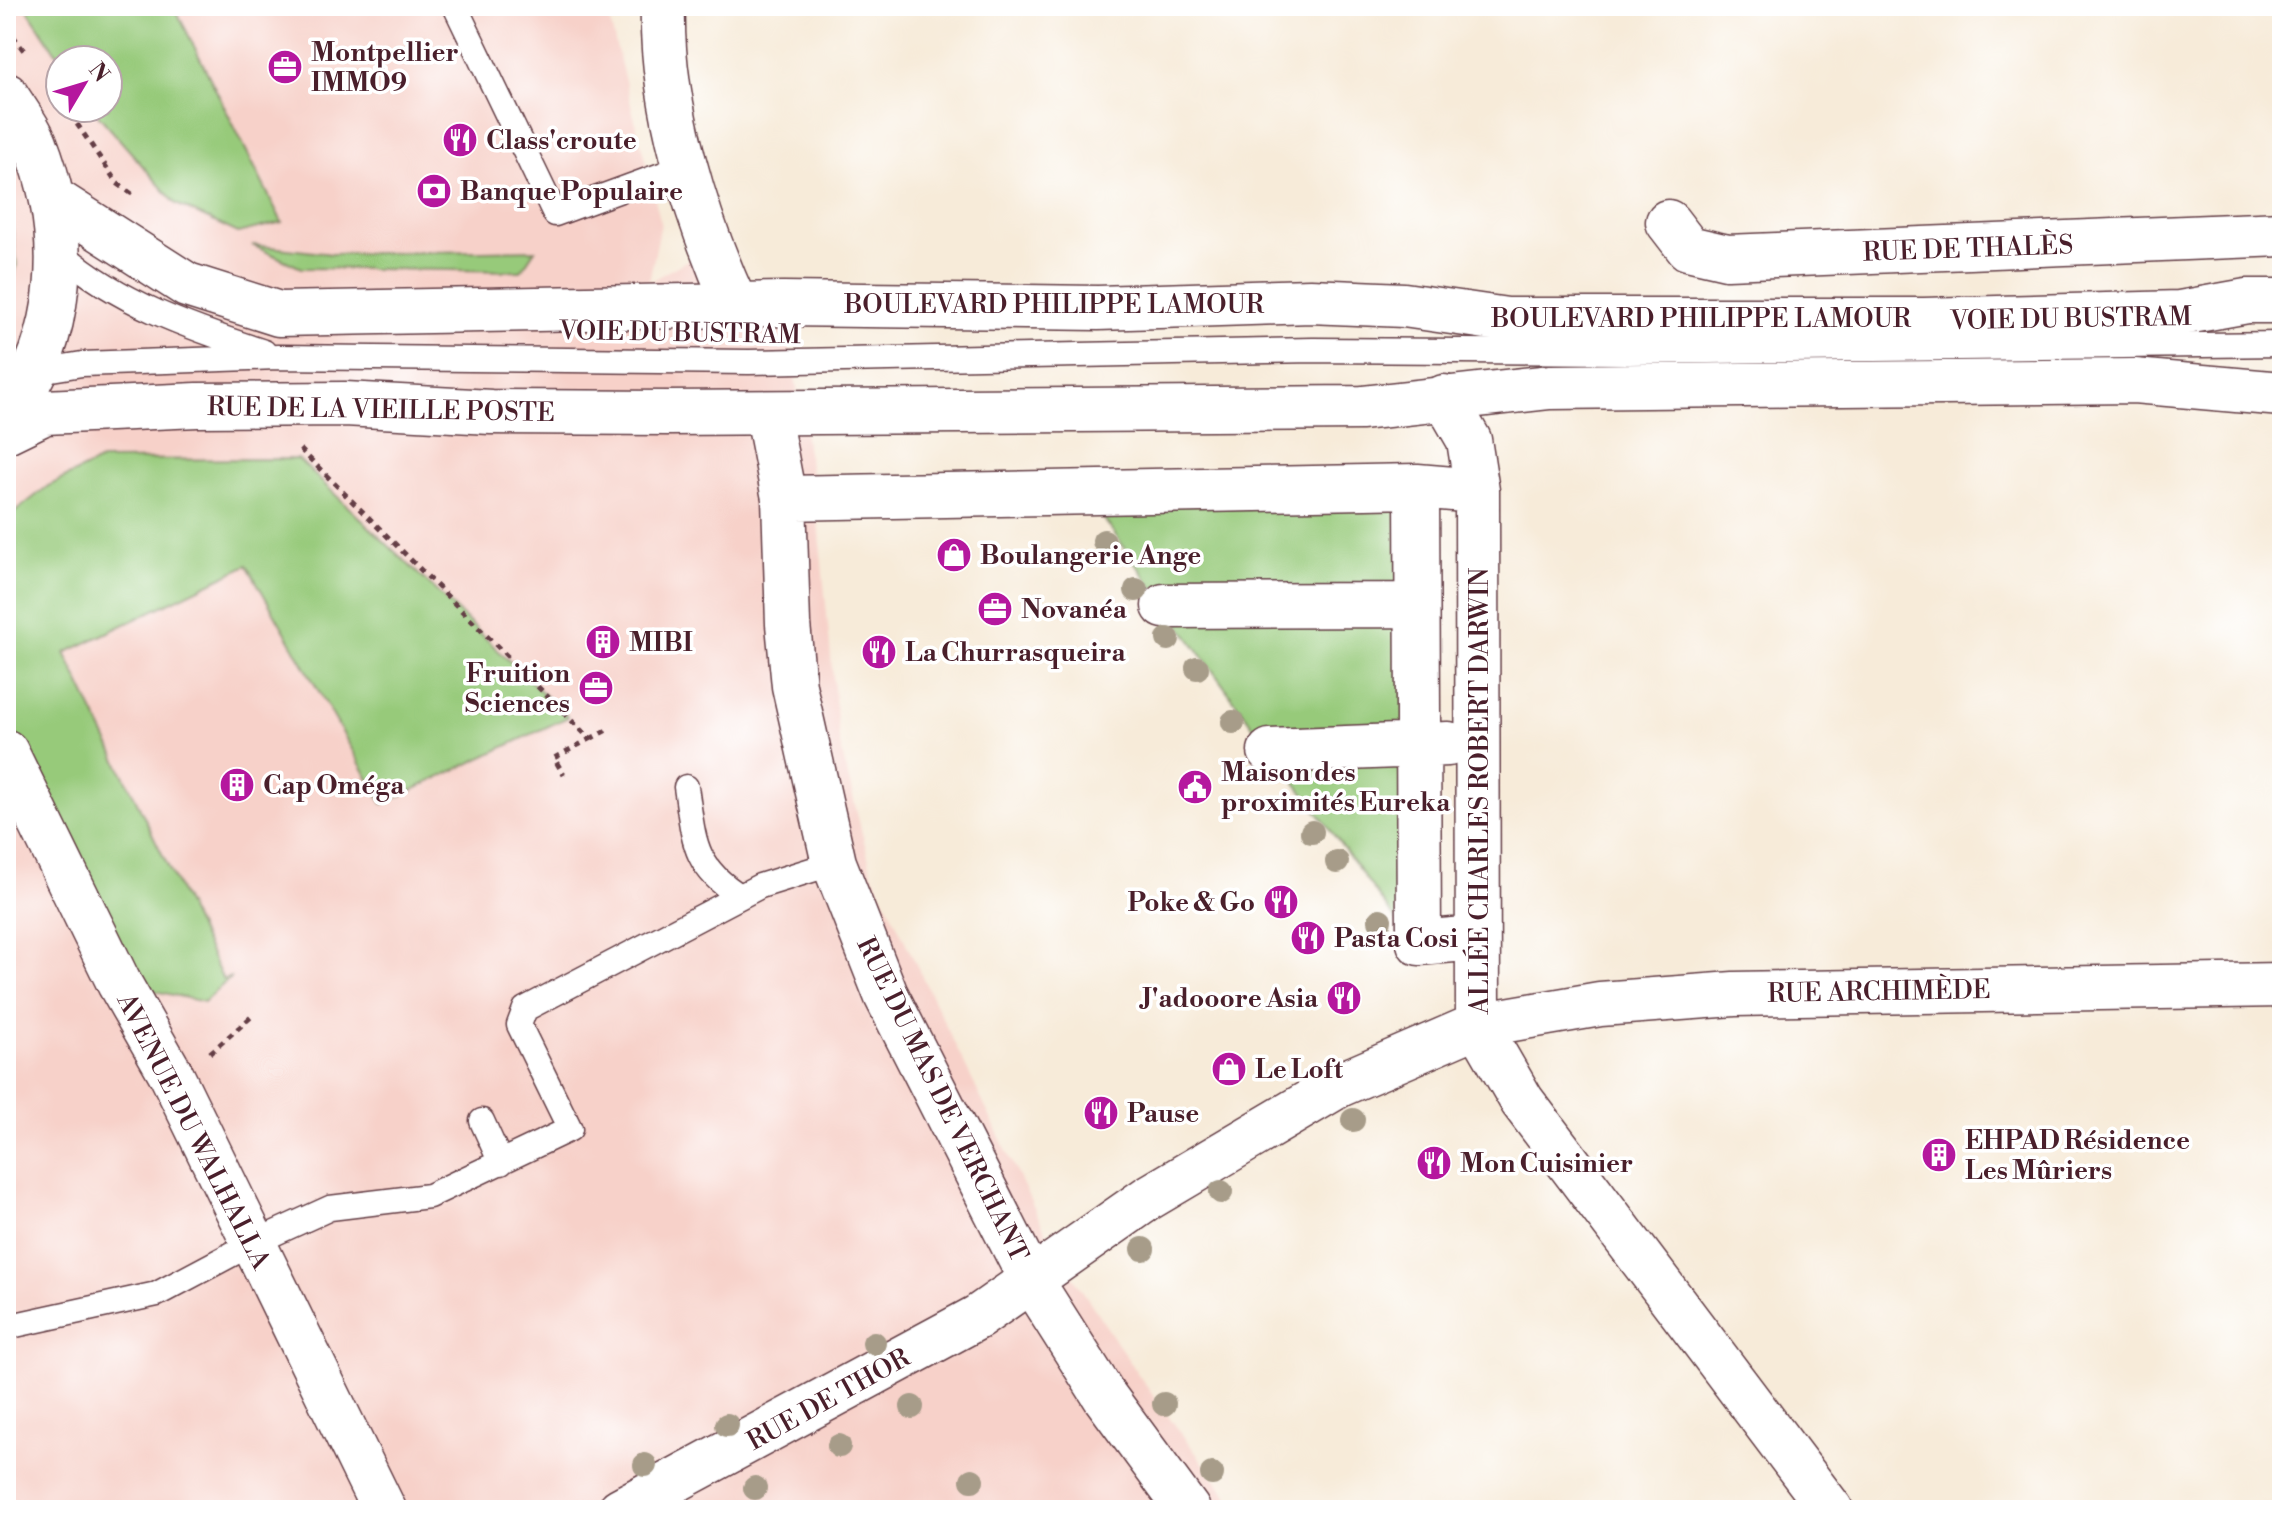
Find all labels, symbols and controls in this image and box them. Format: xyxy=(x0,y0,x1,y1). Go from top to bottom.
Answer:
place label: Montpellier IMMO9 xyxy=(311,37,459,99)
north arrow xyxy=(44,44,124,124)
office icon: Montpellier IMMO9 xyxy=(266,48,304,86)
text: N xyxy=(83,57,115,88)
restaurant icon: Class'croute xyxy=(441,121,479,159)
place label: Class'croute xyxy=(486,125,637,157)
bank icon: Banque Populaire xyxy=(415,172,453,210)
place label: Banque Populaire xyxy=(460,176,683,208)
street label: RUE DE THALÈS xyxy=(1862,227,2074,269)
street label: BOULEVARD PHILIPPE LAMOUR xyxy=(843,289,1265,321)
street label: VOIE DU BUSTRAM xyxy=(1949,301,2192,337)
street label: BOULEVARD PHILIPPE LAMOUR xyxy=(1490,303,1912,335)
street label: VOIE DU BUSTRAM xyxy=(558,315,801,351)
street label: RUE DE LA VIEILLE POSTE xyxy=(207,391,555,429)
shop icon: Boulangerie Ange xyxy=(935,536,973,574)
place label: Boulangerie Ange xyxy=(980,540,1201,572)
street label: ALLÉE CHARLES ROBERT DARWIN xyxy=(1462,567,1496,1015)
office icon: Novanéa xyxy=(976,590,1014,628)
place label: Novanéa xyxy=(1021,594,1128,626)
building icon: MIBI xyxy=(584,623,622,661)
place label: MIBI xyxy=(629,627,693,659)
restaurant icon: La Churrasqueira xyxy=(860,633,898,671)
place label: La Churrasqueira xyxy=(905,637,1126,669)
place label: Fruition Sciences xyxy=(465,658,570,720)
office icon: Fruition Sciences xyxy=(577,669,615,707)
place label: Maison des proximités Eureka xyxy=(1221,757,1451,819)
building icon: Cap Oméga xyxy=(218,766,256,804)
public building icon: Maison des proximités Eureka xyxy=(1176,768,1214,806)
place label: Cap Oméga xyxy=(263,770,405,802)
restaurant icon: Poke & Go xyxy=(1262,883,1300,921)
place label: Poke & Go xyxy=(1128,887,1255,919)
restaurant icon: Pasta Cosi xyxy=(1289,919,1327,957)
place label: Pasta Cosi xyxy=(1334,923,1458,955)
street label: RUE DU MAS DE VERCHANT xyxy=(849,932,1035,1267)
street label: RUE ARCHIMÈDE xyxy=(1767,972,1991,1010)
restaurant icon: J'adooore Asia xyxy=(1325,979,1363,1017)
place label: J'adooore Asia xyxy=(1139,983,1319,1015)
street label: AVENUE DU WALHALLA xyxy=(109,987,277,1276)
shop icon: Le Loft xyxy=(1210,1050,1248,1088)
place label: Le Loft xyxy=(1255,1054,1344,1086)
restaurant icon: Pause xyxy=(1082,1094,1120,1132)
place label: Pause xyxy=(1127,1098,1199,1130)
place label: EHPAD Résidence Les Mûriers xyxy=(1965,1125,2190,1187)
building icon: EHPAD Résidence Les Mûriers xyxy=(1920,1136,1958,1174)
restaurant icon: Mon Cuisinier xyxy=(1415,1144,1453,1182)
place label: Mon Cuisinier xyxy=(1460,1148,1633,1180)
street label: RUE DE THOR xyxy=(742,1342,916,1458)

